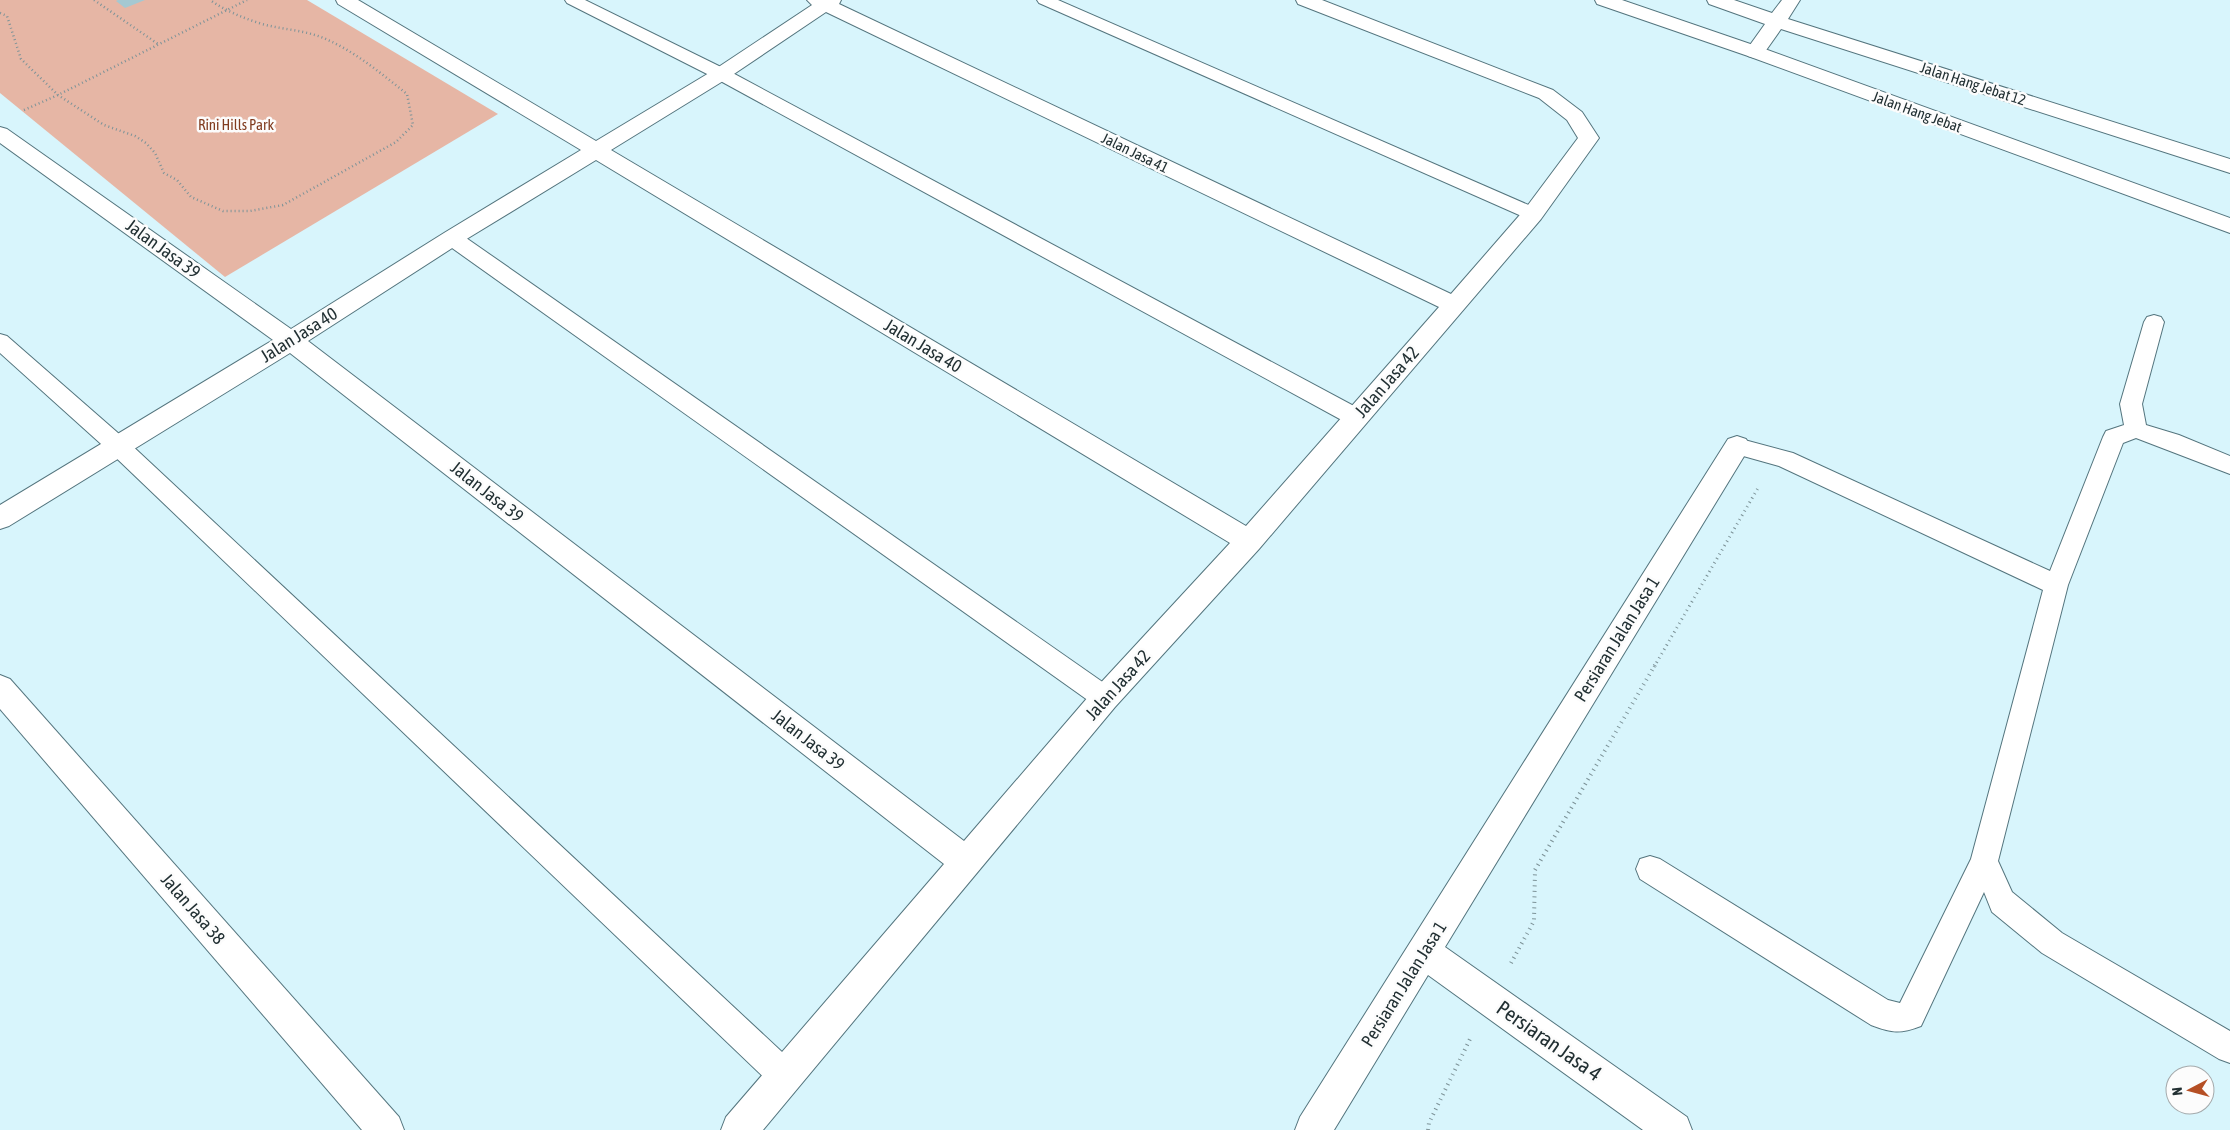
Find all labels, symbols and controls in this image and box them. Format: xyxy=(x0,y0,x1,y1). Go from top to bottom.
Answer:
street label: Jalan Hang Jebat 12 xyxy=(1918,58,2028,109)
street label: Jalan Hang Jebat xyxy=(1870,88,1964,136)
park label: Rini Hills Park xyxy=(198,116,275,133)
street label: Jalan Jasa 41 xyxy=(1099,129,1171,176)
street label: Jalan Jasa 39 xyxy=(122,215,205,283)
street label: Jalan Jasa 40 xyxy=(256,303,341,366)
street label: Jalan Jasa 40 xyxy=(881,314,966,377)
street label: Jalan Jasa 42 xyxy=(1350,342,1423,421)
street label: Jalan Jasa 39 xyxy=(447,457,528,527)
street label: Persiaran Jalan Jasa 1 xyxy=(1570,572,1664,705)
street label: Jalan Jasa 42 xyxy=(1081,645,1154,724)
street label: Jalan Jasa 39 xyxy=(768,705,849,775)
street label: Jalan Jasa 38 xyxy=(157,869,230,948)
street label: Persiaran Jalan Jasa 1 xyxy=(1357,917,1451,1050)
street label: Persiaran Jasa 4 xyxy=(1492,995,1607,1085)
north arrow xyxy=(2165,1065,2215,1115)
text: N xyxy=(2169,1086,2185,1096)

